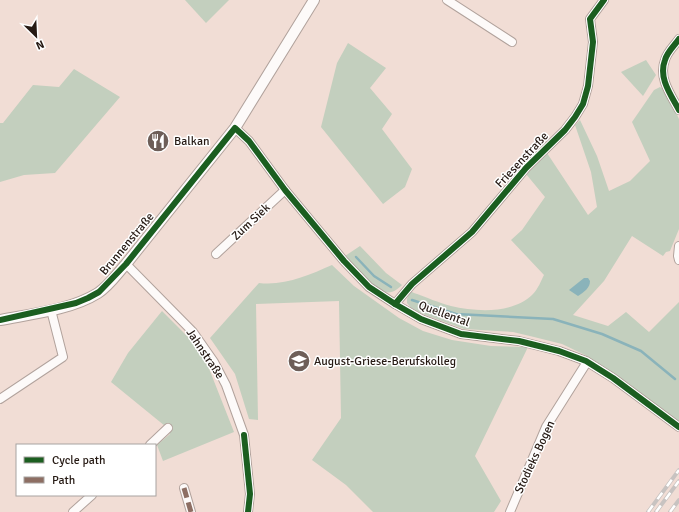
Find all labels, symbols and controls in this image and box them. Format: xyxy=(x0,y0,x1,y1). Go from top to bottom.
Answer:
north arrow xyxy=(16,16,56,56)
text: N xyxy=(34,37,46,52)
restaurant icon: Balkan xyxy=(145,128,171,154)
street label: Friesenstraße xyxy=(492,129,552,191)
place label: Balkan xyxy=(174,134,210,149)
street label: Zum Siek xyxy=(229,200,273,244)
street label: Brunnenstraße xyxy=(96,210,158,278)
street label: Quellental xyxy=(416,298,472,330)
street label: Jahnstraße xyxy=(183,326,227,382)
school or university icon: August-Griese-Berufskolleg xyxy=(286,348,312,374)
place label: August-Griese-Berufskolleg xyxy=(314,354,456,369)
street label: Stodieks Bogen xyxy=(512,418,558,496)
legend xyxy=(16,444,156,496)
text: Cycle path xyxy=(52,453,105,468)
text: Path xyxy=(52,473,75,488)

